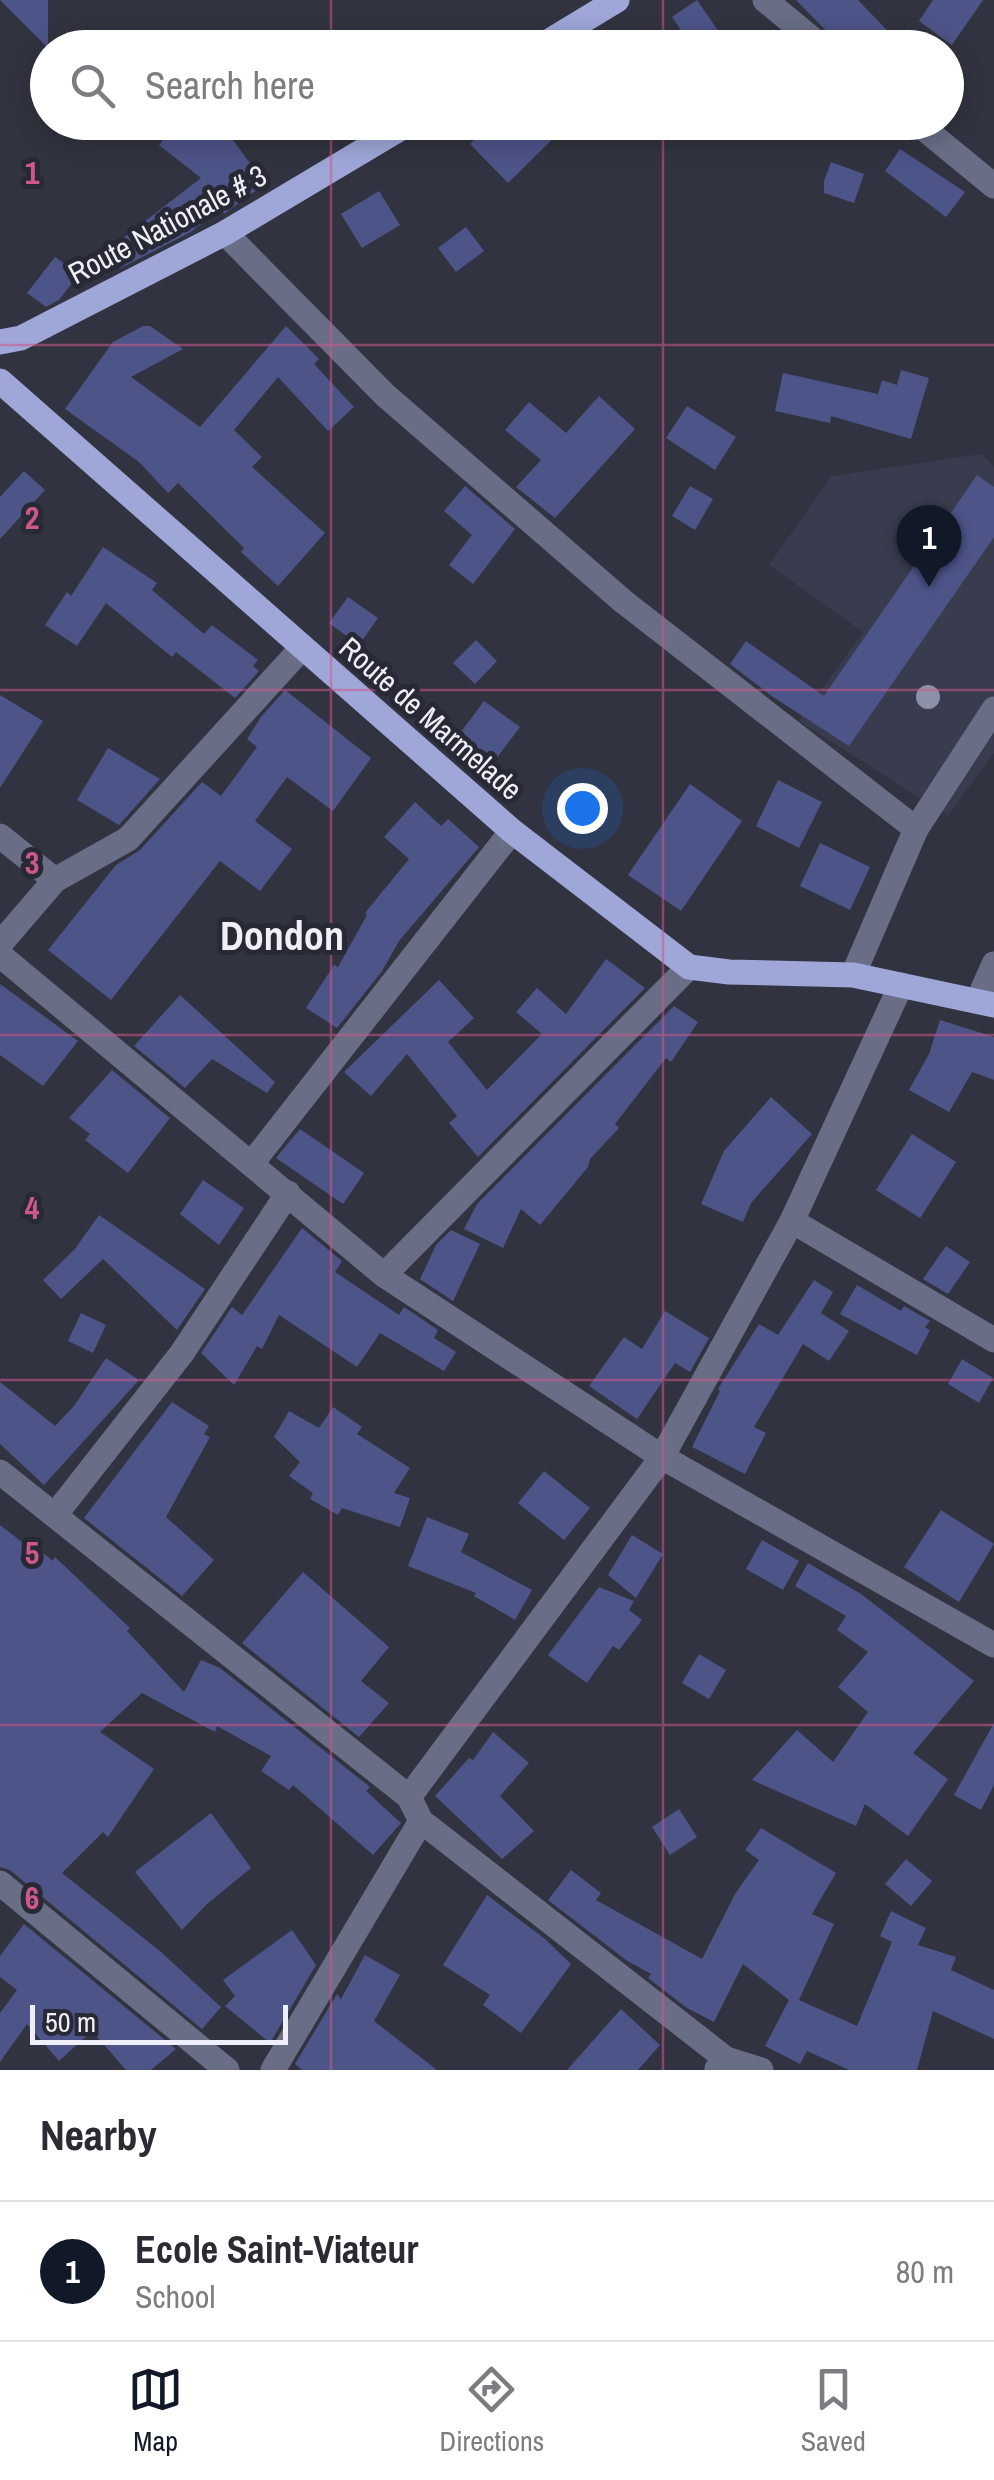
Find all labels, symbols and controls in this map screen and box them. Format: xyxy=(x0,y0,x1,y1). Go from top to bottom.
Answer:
search box xyxy=(30,30,964,140)
icon: search xyxy=(65,58,120,113)
text: Search here xyxy=(145,60,315,111)
text: 1 xyxy=(25,151,40,194)
street label: Route Nationale # 3 xyxy=(61,155,273,293)
text: 2 xyxy=(25,496,39,539)
pin: 1 xyxy=(896,504,962,587)
street label: Route de Marmelade xyxy=(331,628,531,808)
your location xyxy=(557,783,608,834)
text: 3 xyxy=(25,841,39,884)
district label: Dondon xyxy=(220,909,344,962)
text: 4 xyxy=(25,1186,40,1229)
text: 5 xyxy=(25,1531,39,1574)
text: 6 xyxy=(25,1876,39,1919)
scale bar xyxy=(30,2000,288,2044)
text: 50 m xyxy=(45,2003,96,2041)
text: Nearby xyxy=(40,2107,157,2163)
text: Ecole Saint-Viateur xyxy=(135,2224,418,2275)
text: 1 xyxy=(65,2250,80,2293)
text: 80 m xyxy=(896,2250,954,2293)
text: School xyxy=(135,2275,215,2318)
tab: Map xyxy=(128,2362,183,2460)
tab: Directions xyxy=(440,2362,544,2460)
tab: Saved xyxy=(801,2362,866,2460)

